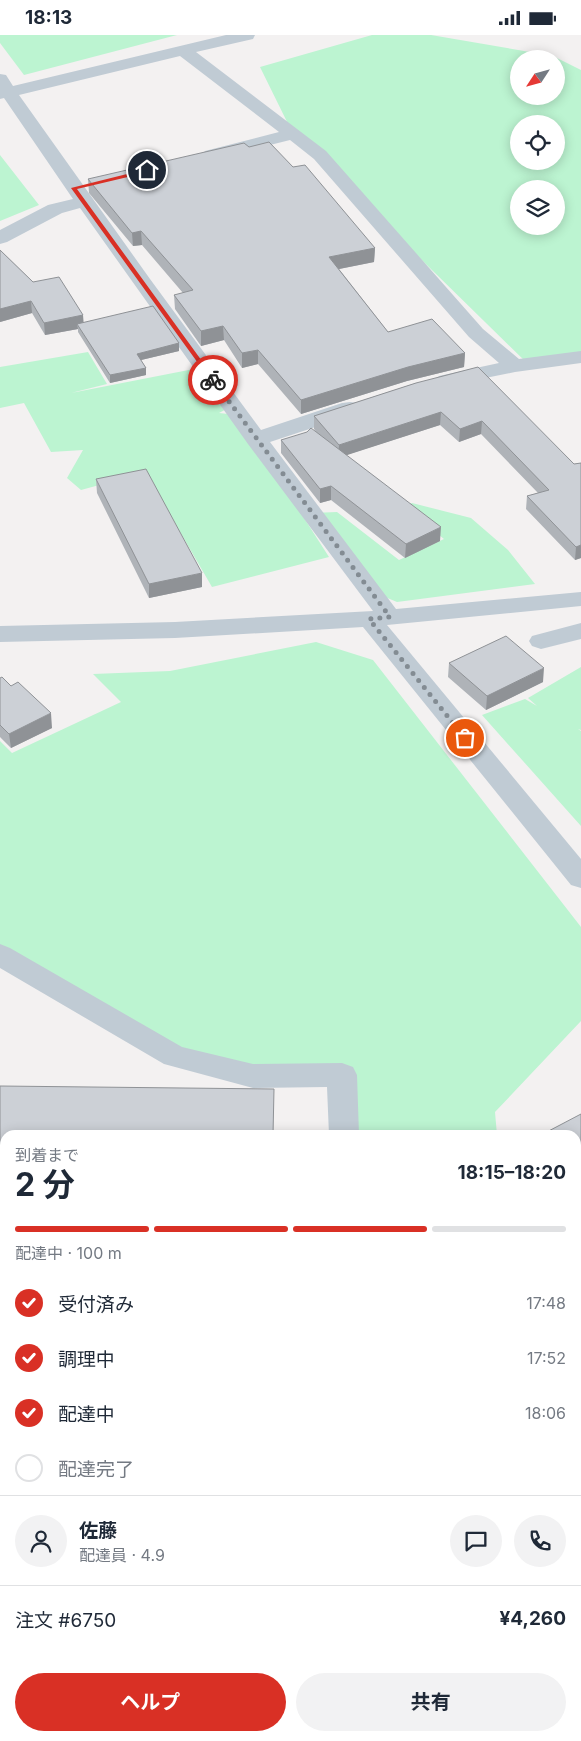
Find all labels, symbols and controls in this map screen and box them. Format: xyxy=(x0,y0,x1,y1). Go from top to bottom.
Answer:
text: 18:13 xyxy=(25,6,72,29)
north arrow xyxy=(510,50,565,105)
map controls xyxy=(510,50,565,235)
button: locate xyxy=(510,115,565,170)
pin xyxy=(126,149,168,191)
icon: home xyxy=(133,156,161,184)
button: layers xyxy=(510,180,565,235)
courier xyxy=(188,355,238,405)
icon: bike xyxy=(199,366,227,394)
pin xyxy=(444,717,486,759)
icon: bag xyxy=(451,724,479,752)
text: 到着まで xyxy=(15,1145,79,1165)
text: 18:15–18:20 xyxy=(458,1161,566,1184)
text: 2 分 xyxy=(15,1165,75,1204)
text: 配達中 · 100 m xyxy=(15,1243,122,1263)
icon: check xyxy=(15,1289,43,1317)
text: 受付済み xyxy=(58,1293,134,1316)
text: 17:48 xyxy=(526,1293,566,1313)
icon: check xyxy=(15,1344,43,1372)
text: 調理中 xyxy=(58,1348,115,1371)
text: 17:52 xyxy=(527,1348,566,1368)
icon: check xyxy=(15,1399,43,1427)
text: 配達中 xyxy=(58,1403,115,1426)
text: 18:06 xyxy=(525,1403,566,1423)
text: 配達完了 xyxy=(58,1458,134,1481)
button: person xyxy=(15,1515,67,1567)
button: chat xyxy=(450,1515,502,1567)
button: phone xyxy=(514,1515,566,1567)
text: 佐藤 xyxy=(79,1519,117,1542)
text: 配達員 · 4.9 xyxy=(79,1545,165,1565)
text: ¥4,260 xyxy=(499,1607,566,1630)
text: 注文 #6750 xyxy=(15,1609,116,1632)
button: ヘルプ xyxy=(15,1673,286,1731)
button: 共有 xyxy=(296,1673,566,1731)

